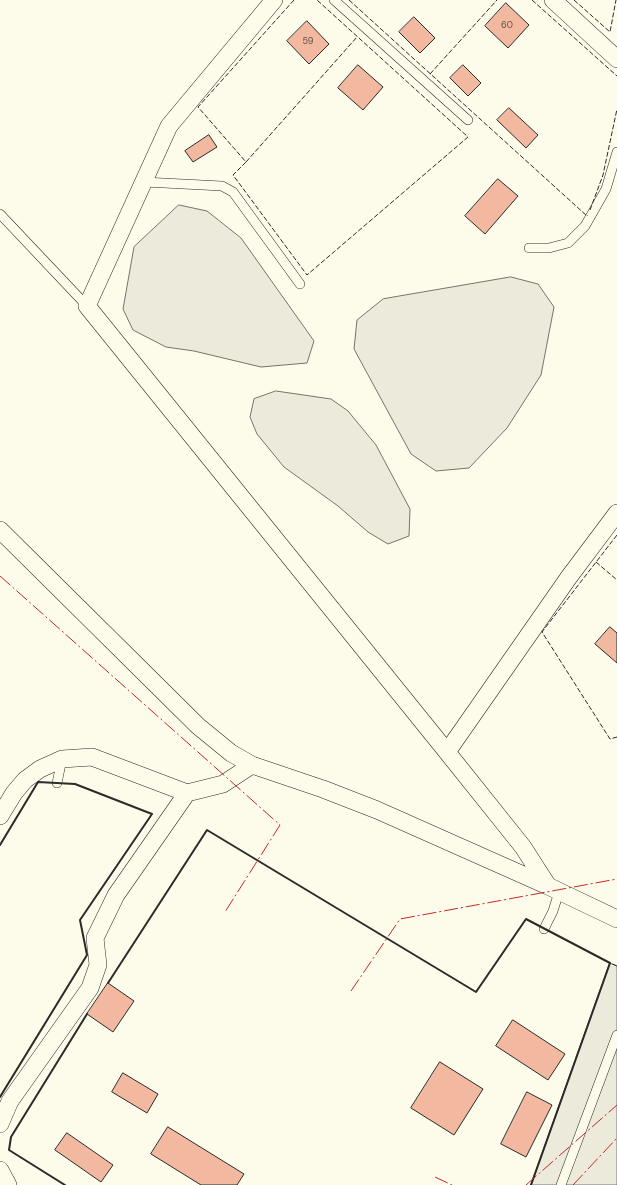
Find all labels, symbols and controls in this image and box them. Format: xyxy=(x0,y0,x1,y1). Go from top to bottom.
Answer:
house number: 60 xyxy=(501,21,513,31)
house number: 59 xyxy=(303,37,313,47)

